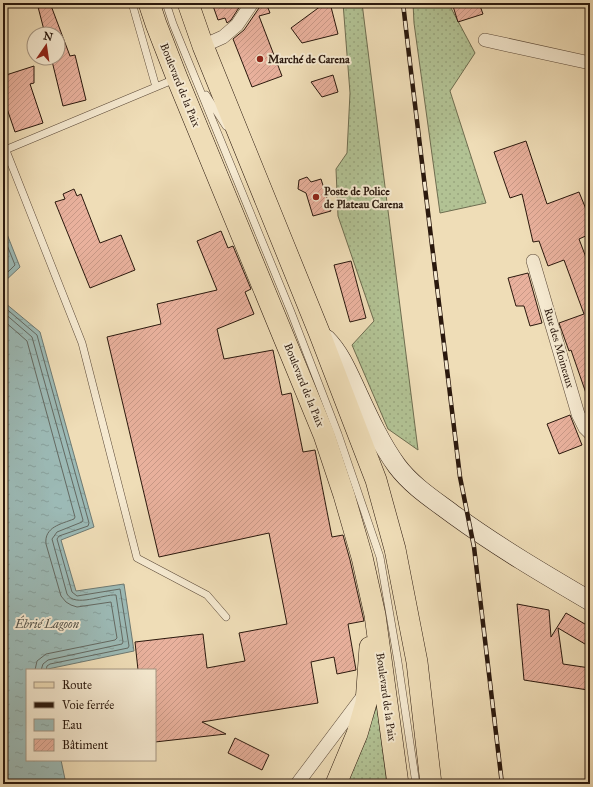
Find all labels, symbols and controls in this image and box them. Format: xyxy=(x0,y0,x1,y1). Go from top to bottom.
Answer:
north arrow xyxy=(26,26,66,66)
text: N xyxy=(42,29,55,44)
street label: Boulevard de la Paix xyxy=(157,41,203,129)
place label: Marché de Carena xyxy=(268,53,350,66)
marker: Marché de Carena xyxy=(255,54,265,64)
place label: Poste de Police de Plateau Carena xyxy=(324,185,403,211)
marker: Poste de Police de Plateau Carena xyxy=(311,192,321,202)
street label: Rue des Moineaux xyxy=(541,306,577,390)
street label: Boulevard de la Paix xyxy=(281,341,327,429)
water label: Ébrié Lagoon xyxy=(14,615,80,631)
street label: Boulevard de la Paix xyxy=(373,652,399,742)
legend xyxy=(26,669,156,761)
text: Route xyxy=(62,678,92,692)
text: Voie ferrée xyxy=(61,698,114,712)
text: Eau xyxy=(62,718,83,732)
text: Bâtiment xyxy=(62,738,109,752)

